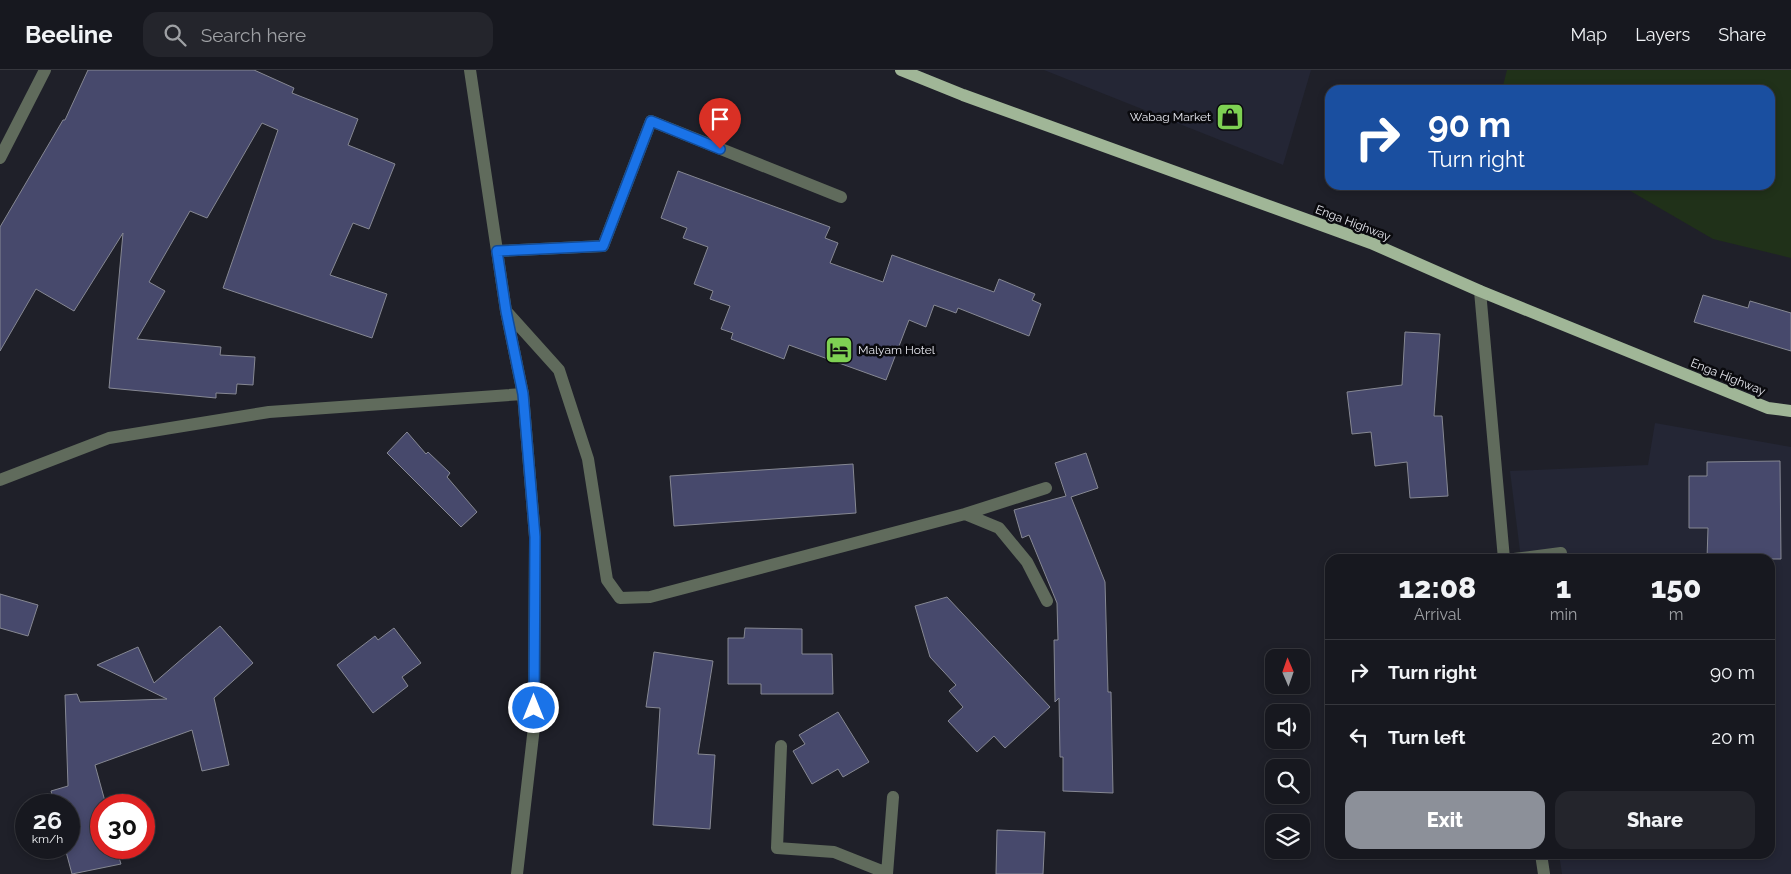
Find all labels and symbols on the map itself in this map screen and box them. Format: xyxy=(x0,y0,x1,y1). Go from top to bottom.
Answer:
pin xyxy=(699,98,741,149)
shop icon: Wabag Market xyxy=(1215,102,1245,132)
place label: Wabag Market xyxy=(1130,110,1211,124)
street label: Enga Highway xyxy=(1313,202,1393,244)
hotel icon: Malyam Hotel xyxy=(824,335,854,365)
place label: Malyam Hotel xyxy=(858,343,936,357)
street label: Enga Highway xyxy=(1689,356,1768,399)
north arrow xyxy=(1265,649,1310,694)
position arrow xyxy=(507,681,559,733)
speed limit sign: 30 xyxy=(90,794,155,859)

